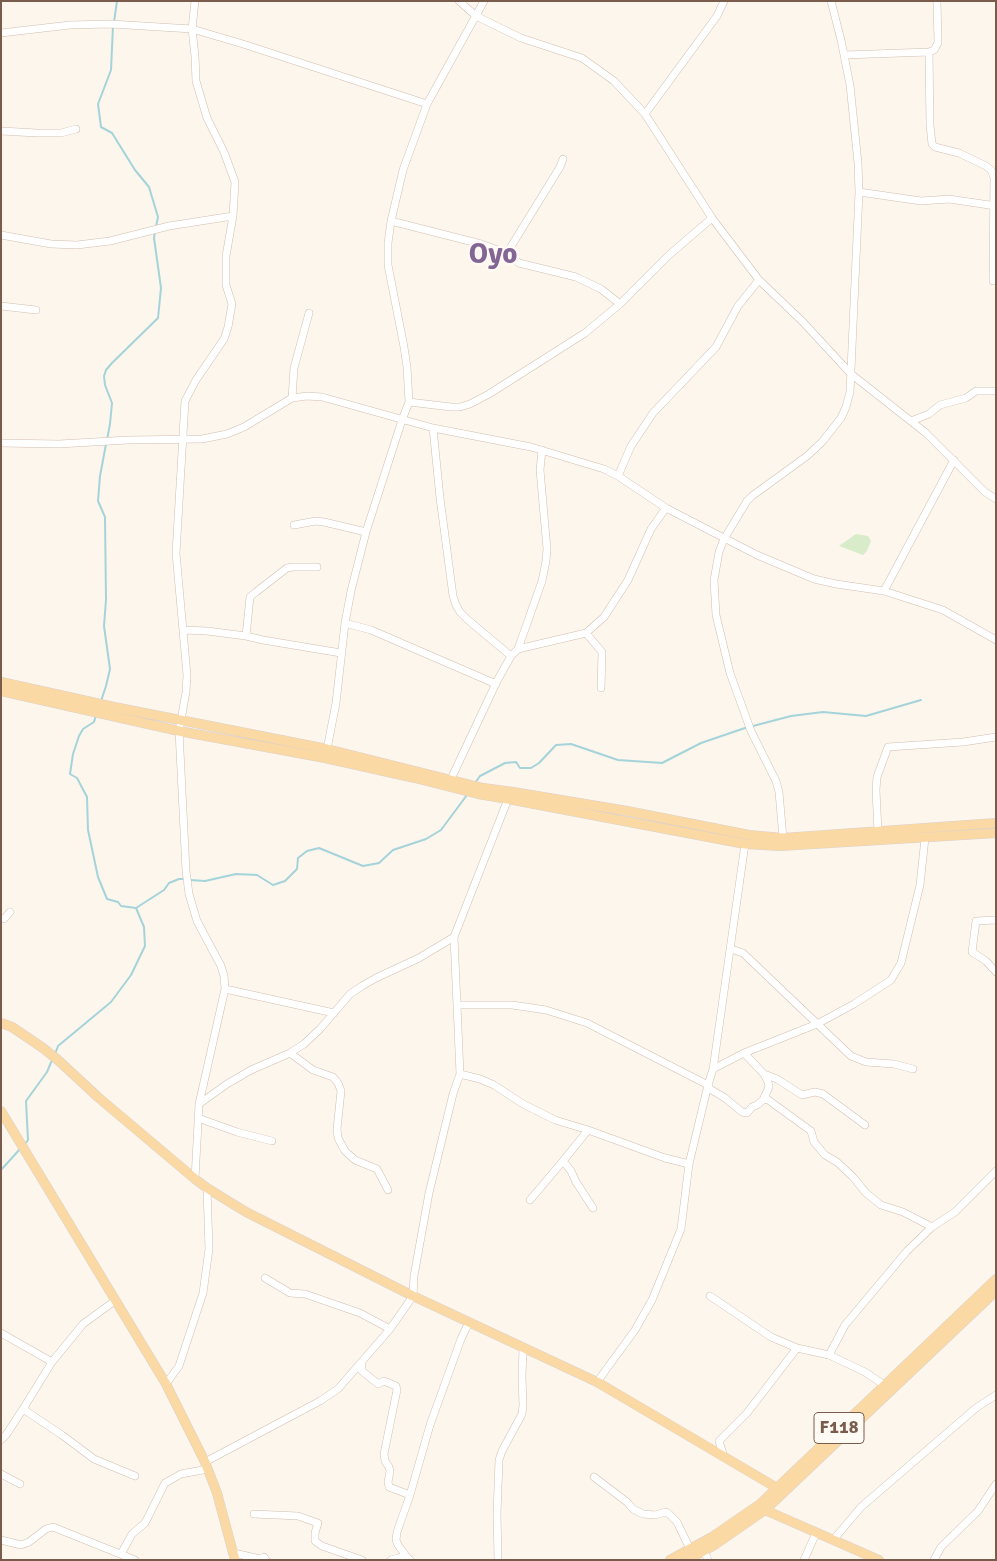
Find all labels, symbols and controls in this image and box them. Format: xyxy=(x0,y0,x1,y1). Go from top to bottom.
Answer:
district label: Oyo xyxy=(469,238,517,272)
road number: F118 xyxy=(814,1412,864,1444)

